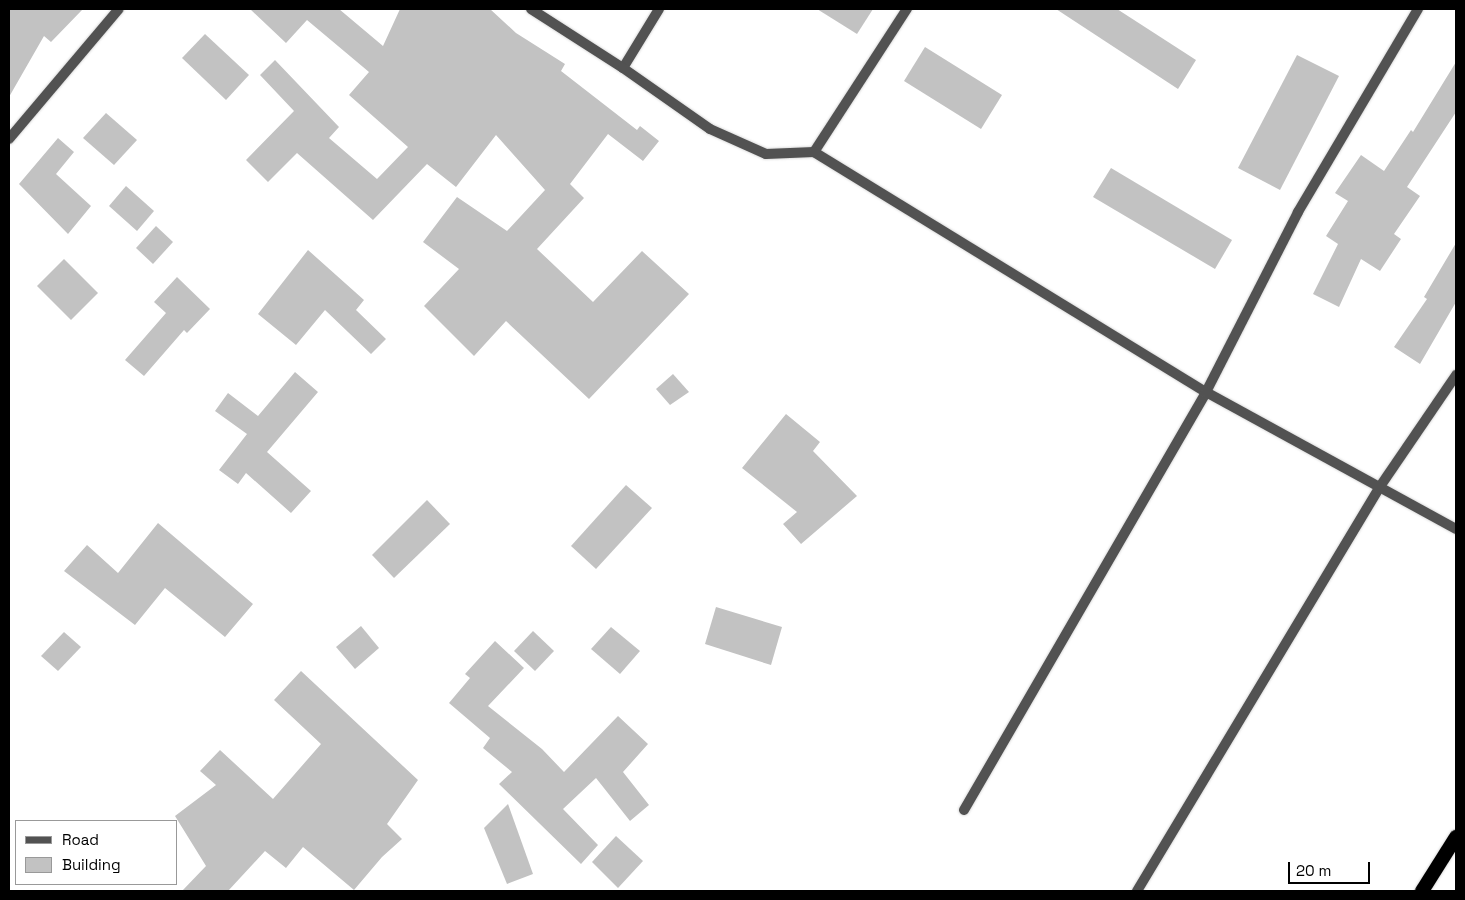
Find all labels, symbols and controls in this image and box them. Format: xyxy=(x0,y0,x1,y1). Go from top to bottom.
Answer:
legend xyxy=(15,820,178,885)
text: Road xyxy=(62,830,99,849)
scale bar xyxy=(1290,852,1372,884)
text: Building xyxy=(62,855,121,874)
text: 20 m xyxy=(1296,861,1331,880)

